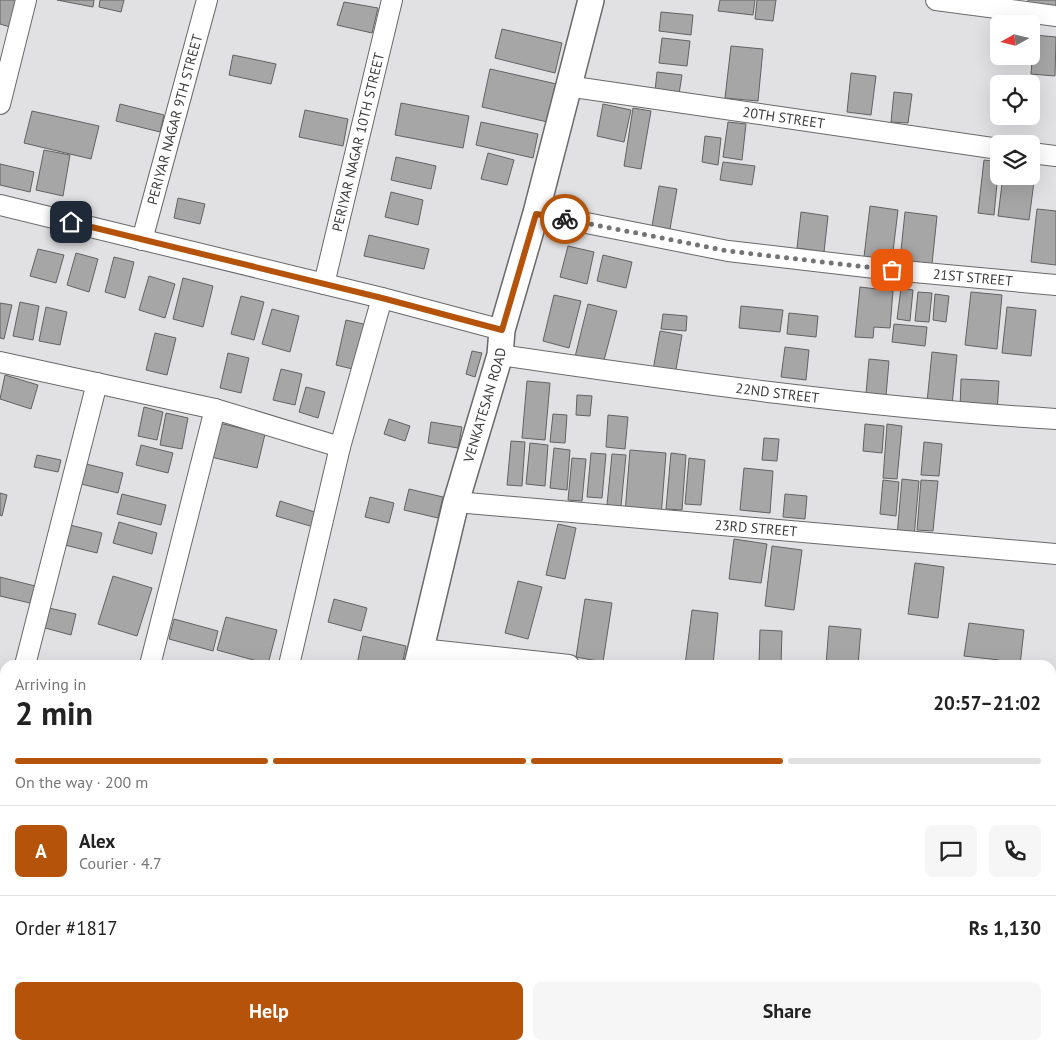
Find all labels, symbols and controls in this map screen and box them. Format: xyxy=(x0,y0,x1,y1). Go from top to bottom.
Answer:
north arrow xyxy=(990,15,1040,65)
map controls xyxy=(990,15,1040,185)
street label: PERIYAR NAGAR 9TH STREET xyxy=(143,32,206,207)
street label: PERIYAR NAGAR 10TH STREET xyxy=(328,50,388,233)
button: locate xyxy=(990,75,1040,125)
street label: 20TH STREET xyxy=(742,103,826,133)
button: layers xyxy=(990,135,1040,185)
courier xyxy=(540,194,590,244)
pin xyxy=(50,201,92,243)
icon: bike xyxy=(551,205,579,233)
icon: home xyxy=(57,208,85,236)
pin xyxy=(871,249,913,291)
icon: bag xyxy=(878,256,906,284)
street label: 21ST STREET xyxy=(932,265,1014,290)
street label: VENKATESAN ROAD xyxy=(459,347,510,465)
street label: 22ND STREET xyxy=(735,379,820,407)
street label: 23RD STREET xyxy=(714,515,798,541)
text: Arriving in xyxy=(15,674,86,694)
text: 20:57–21:02 xyxy=(933,691,1041,715)
text: 2 min xyxy=(15,692,93,734)
text: On the way · 200 m xyxy=(15,772,148,792)
button: chat xyxy=(925,825,977,877)
button: phone xyxy=(989,825,1041,877)
text: Alex xyxy=(79,829,115,853)
text: A xyxy=(35,839,47,863)
text: Courier · 4.7 xyxy=(79,853,162,873)
text: Order #1817 xyxy=(15,916,118,940)
text: Rs 1,130 xyxy=(969,916,1041,940)
button: Help xyxy=(15,982,523,1040)
button: Share xyxy=(533,982,1041,1040)

